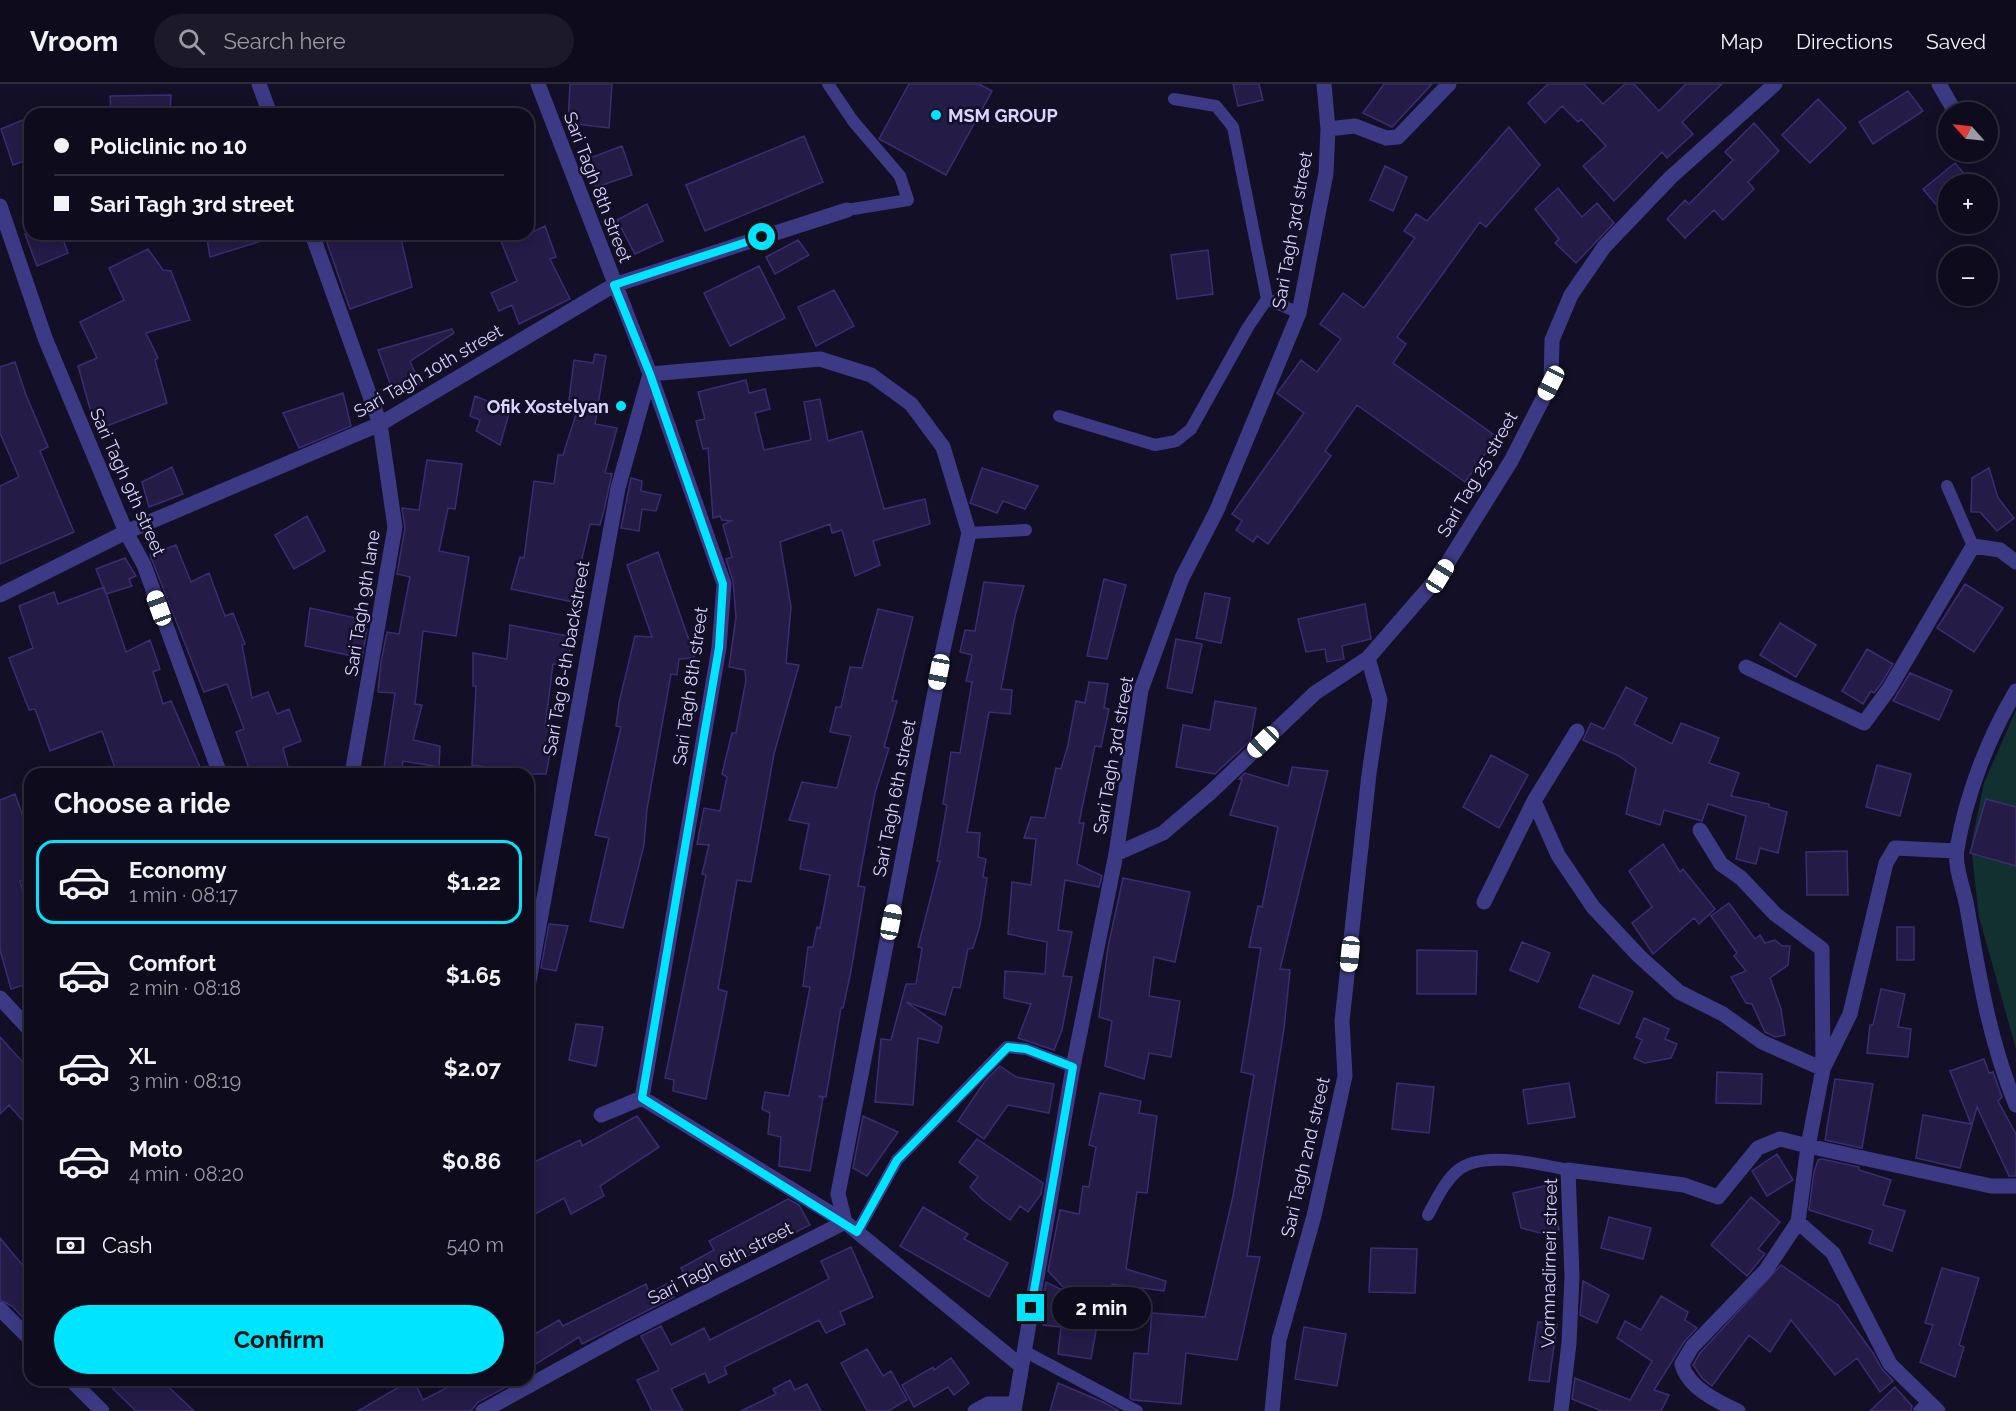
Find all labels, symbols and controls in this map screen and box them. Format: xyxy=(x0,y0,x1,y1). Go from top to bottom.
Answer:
search box xyxy=(154,14,574,68)
text: Vroom xyxy=(30,25,118,58)
icon: search xyxy=(175,25,208,58)
text: Search here xyxy=(223,28,346,54)
text: Map xyxy=(1720,29,1763,54)
text: Directions xyxy=(1796,29,1893,54)
text: Saved xyxy=(1926,29,1986,54)
north arrow xyxy=(1938,102,1998,162)
map controls xyxy=(1938,102,1998,306)
place label: MSM GROUP xyxy=(948,105,1058,126)
marker: MSM GROUP xyxy=(929,108,943,122)
street label: Sari Tagh 8th street xyxy=(560,109,636,265)
text: Policlinic no 10 xyxy=(90,133,247,159)
street label: Sari Tagh 3rd street xyxy=(1268,150,1316,310)
button: + xyxy=(1938,174,1998,234)
text: Sari Tagh 3rd street xyxy=(90,191,294,217)
route start xyxy=(748,223,775,250)
button: − xyxy=(1938,246,1998,306)
street label: Sari Tagh 10th street xyxy=(350,320,506,422)
car xyxy=(1535,363,1567,403)
place label: Ofik Xostelyan xyxy=(487,396,609,417)
marker: Ofik Xostelyan xyxy=(614,399,628,413)
street label: Sari Tagh 9th street xyxy=(86,405,170,559)
street label: Sari Tag 25 street xyxy=(1433,408,1521,540)
street label: Sari Tagh 9th lane xyxy=(340,528,384,678)
car xyxy=(1423,556,1457,596)
street label: Sari Tag 8-th backstreet xyxy=(539,559,593,757)
car xyxy=(144,588,174,628)
street label: Sari Tagh 8th street xyxy=(668,605,712,767)
car xyxy=(927,653,951,691)
street label: Sari Tagh 3rd street xyxy=(1089,675,1137,835)
street label: Sari Tagh 6th street xyxy=(868,717,920,879)
car xyxy=(1244,723,1282,761)
text: Choose a ride xyxy=(54,788,230,819)
icon: car xyxy=(57,855,111,909)
text: Economy xyxy=(129,857,227,883)
text: $1.22 xyxy=(446,869,501,895)
text: 1 min · 08:17 xyxy=(129,883,238,907)
car xyxy=(879,903,903,941)
car xyxy=(1339,935,1361,973)
icon: car xyxy=(57,948,111,1002)
text: Comfort xyxy=(129,950,216,976)
text: $1.65 xyxy=(446,962,501,988)
text: 2 min · 08:18 xyxy=(129,976,241,1000)
icon: car xyxy=(57,1041,111,1095)
text: XL xyxy=(129,1043,156,1069)
text: $2.07 xyxy=(444,1055,501,1081)
text: 3 min · 08:19 xyxy=(129,1069,241,1093)
street label: Sari Tagh 2nd street xyxy=(1276,1075,1334,1239)
icon: car xyxy=(57,1134,111,1188)
text: Moto xyxy=(129,1136,183,1162)
text: $0.86 xyxy=(442,1148,501,1174)
text: 4 min · 08:20 xyxy=(129,1162,244,1186)
street label: Vormnadirneri street xyxy=(1537,1178,1561,1348)
street label: Sari Tagh 6th street xyxy=(644,1217,796,1309)
icon: cash xyxy=(54,1229,87,1262)
text: Cash xyxy=(102,1232,153,1258)
text: 540 m xyxy=(446,1233,504,1257)
callout: 2 min xyxy=(1052,1287,1151,1329)
route end xyxy=(1017,1294,1044,1321)
text: 2 min xyxy=(1076,1296,1127,1320)
button: Confirm xyxy=(54,1305,504,1374)

